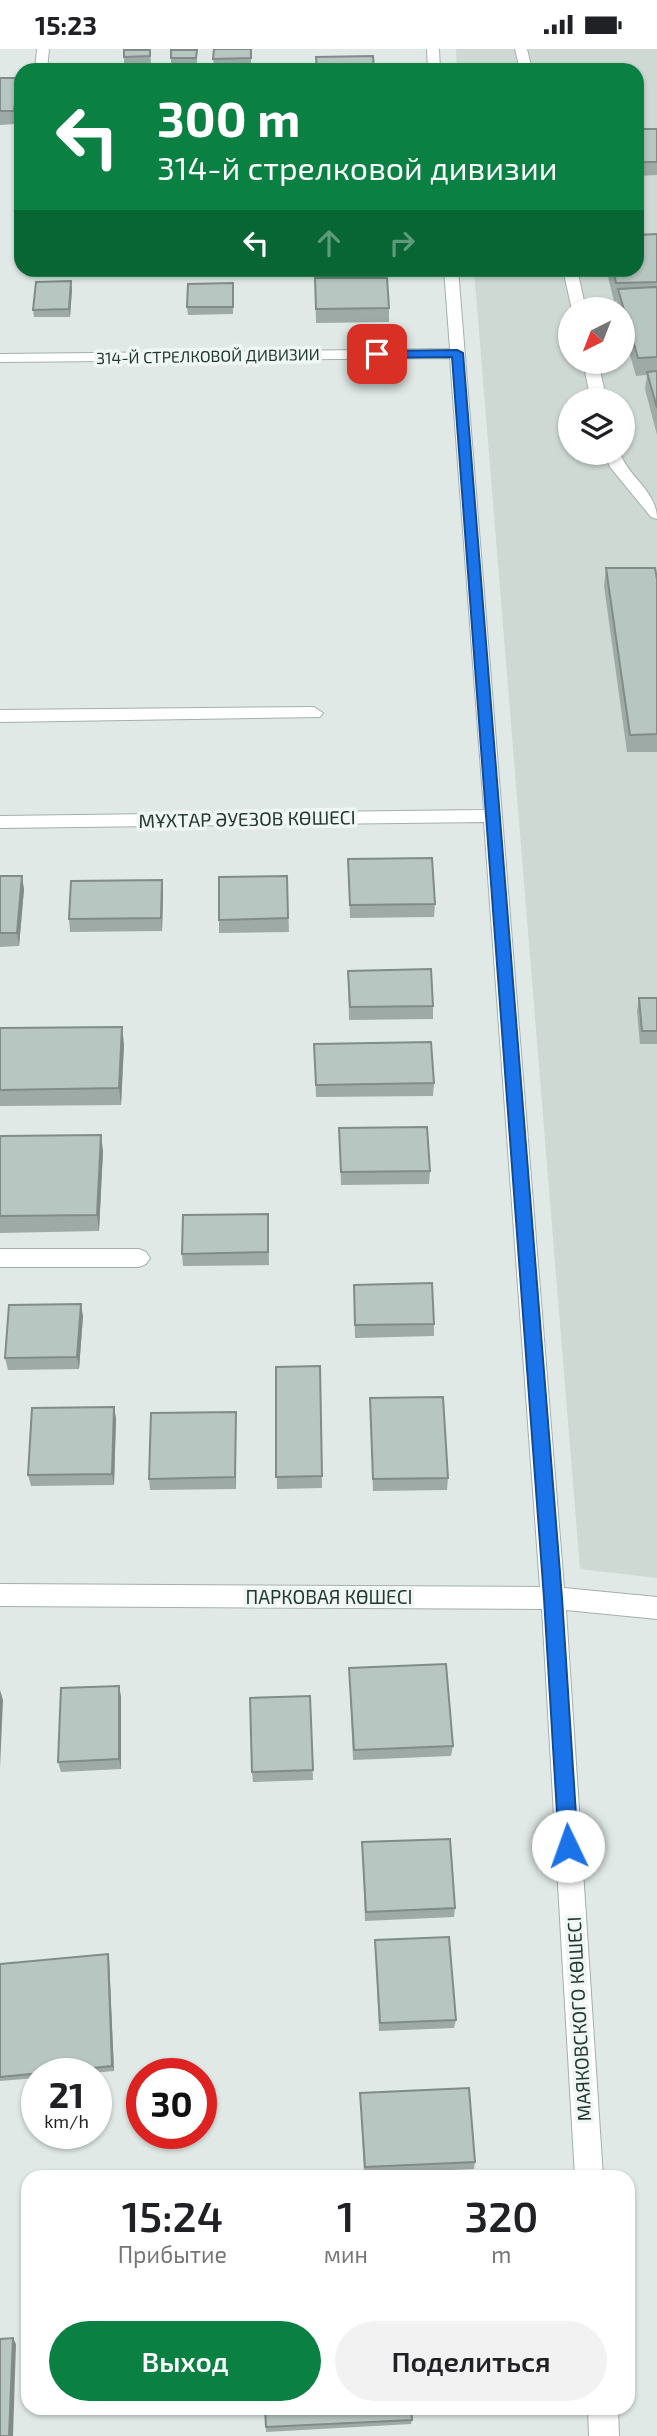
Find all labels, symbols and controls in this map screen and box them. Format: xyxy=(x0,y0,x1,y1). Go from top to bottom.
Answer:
text: 15:23 xyxy=(35,9,97,40)
text: 300 m xyxy=(157,88,300,147)
icon: left xyxy=(42,91,133,182)
text: 314-й стрелковой дивизии xyxy=(157,148,558,186)
icon: left xyxy=(237,224,275,262)
icon: ahead xyxy=(310,224,348,262)
icon: right xyxy=(383,224,421,262)
north arrow xyxy=(558,297,635,375)
map controls xyxy=(558,297,635,465)
pin xyxy=(347,324,407,384)
icon: arrive xyxy=(358,335,396,373)
street label: 314-Й СТРЕЛКОВОЙ ДИВИЗИИ xyxy=(96,344,320,367)
button: layers xyxy=(558,388,635,465)
street label: МҰХТАР ӘУЕЗОВ КӨШЕСІ xyxy=(138,805,356,832)
street label: ПАРКОВАЯ КӨШЕСІ xyxy=(246,1585,412,1608)
position arrow xyxy=(531,1809,605,1883)
street label: МАЯКОВСКОГО КӨШЕСІ xyxy=(562,1916,595,2122)
speed limit sign: 30 xyxy=(126,2058,217,2149)
text: 21 xyxy=(49,2073,84,2115)
text: km/h xyxy=(44,2110,89,2132)
text: 15:24 xyxy=(122,2190,223,2240)
text: 1 xyxy=(337,2190,355,2240)
text: 320 xyxy=(465,2190,538,2240)
text: Прибытие xyxy=(118,2240,227,2268)
text: мин xyxy=(324,2240,368,2268)
text: m xyxy=(491,2240,511,2268)
button: Выход xyxy=(49,2321,321,2401)
button: Поделиться xyxy=(335,2321,607,2401)

